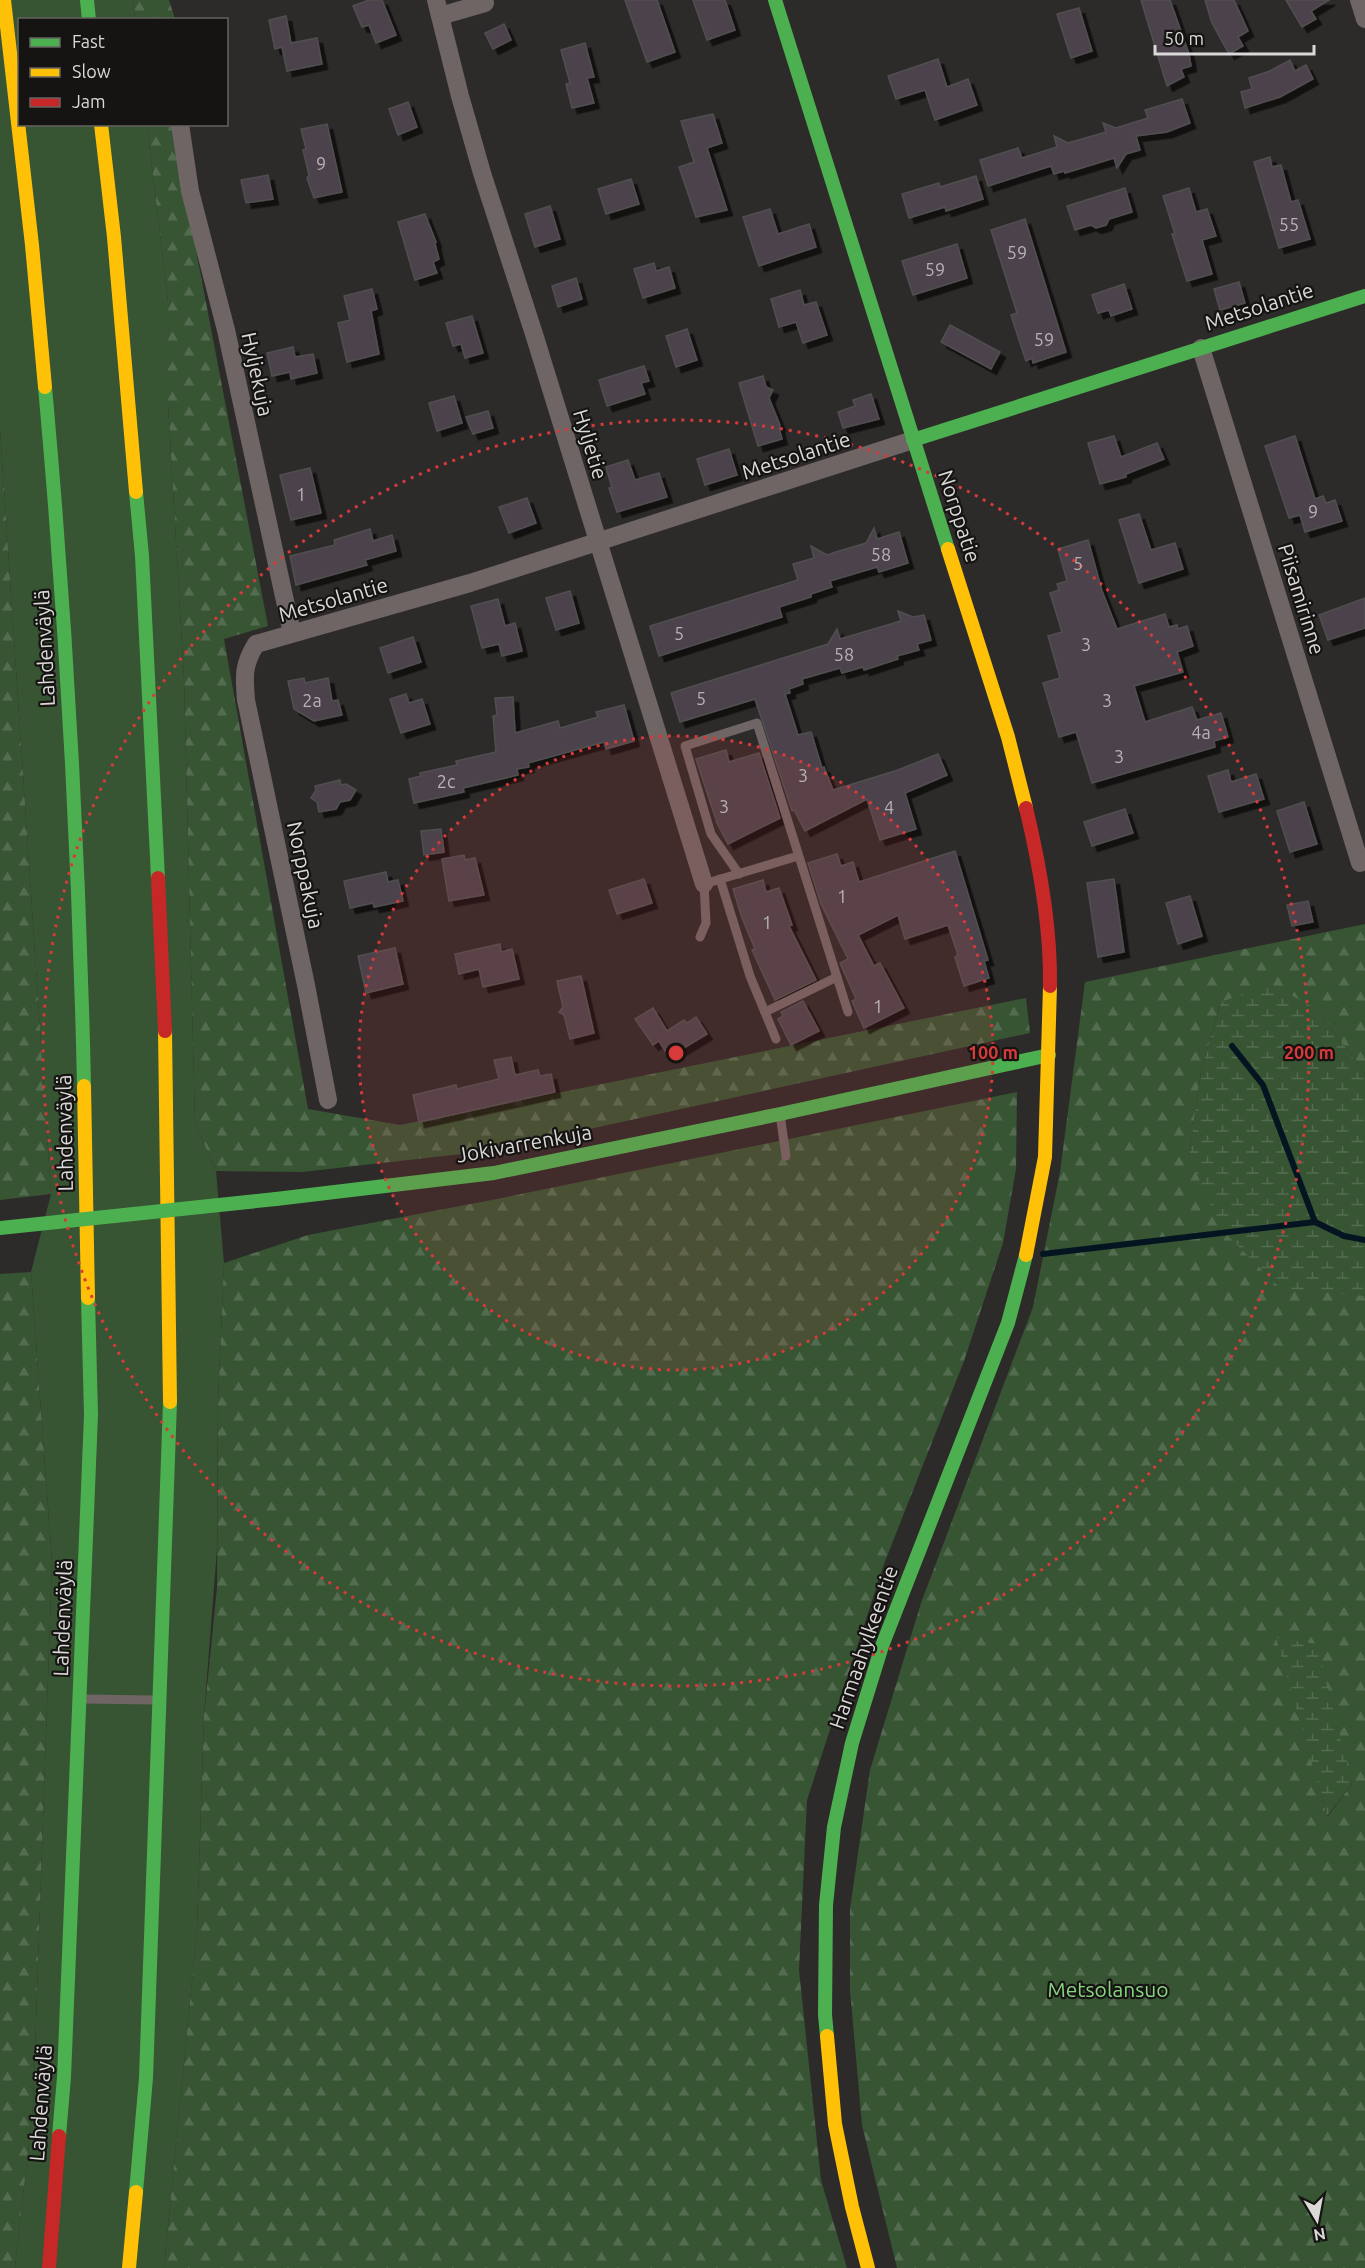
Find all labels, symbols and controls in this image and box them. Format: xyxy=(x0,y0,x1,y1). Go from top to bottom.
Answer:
legend xyxy=(18,18,228,126)
scale bar xyxy=(1155,18,1314,56)
text: 50 m xyxy=(1164,28,1204,48)
text: Fast xyxy=(72,31,105,51)
text: Slow xyxy=(72,61,111,81)
text: Jam xyxy=(72,91,106,111)
house number: 9 xyxy=(316,153,326,173)
house number: 55 xyxy=(1279,214,1299,234)
house number: 59 xyxy=(1007,242,1027,262)
house number: 59 xyxy=(925,259,945,279)
street label: Metsolantie xyxy=(1202,277,1316,335)
house number: 59 xyxy=(1034,329,1054,349)
street label: Hyljekuja xyxy=(237,330,279,418)
street label: Hyljetie xyxy=(569,406,613,482)
street label: Metsolantie xyxy=(739,426,853,484)
street label: Norppatie xyxy=(934,467,986,565)
house number: 1 xyxy=(296,484,306,504)
house number: 9 xyxy=(1308,501,1318,521)
street label: Piisamirinne xyxy=(1274,541,1330,657)
house number: 58 xyxy=(871,544,891,564)
house number: 5 xyxy=(1073,553,1083,573)
street label: Metsolantie xyxy=(275,572,391,626)
street label: Lahdenväylä xyxy=(29,589,59,707)
house number: 5 xyxy=(674,623,684,643)
house number: 3 xyxy=(1081,634,1091,654)
house number: 58 xyxy=(834,644,854,664)
house number: 5 xyxy=(696,688,706,708)
house number: 2a xyxy=(302,690,322,710)
house number: 3 xyxy=(1102,690,1112,710)
house number: 4a xyxy=(1191,722,1211,742)
house number: 3 xyxy=(1114,746,1124,766)
house number: 3 xyxy=(798,765,808,785)
house number: 2c xyxy=(437,771,455,791)
house number: 3 xyxy=(719,796,729,816)
house number: 4 xyxy=(884,797,894,817)
street label: Norppakuja xyxy=(283,819,329,931)
house number: 1 xyxy=(837,886,847,906)
house number: 1 xyxy=(762,912,772,932)
house number: 1 xyxy=(873,996,883,1016)
text: 100 m xyxy=(968,1042,1018,1062)
text: 200 m xyxy=(1284,1042,1334,1062)
centre of rings xyxy=(666,1043,686,1063)
street label: Lahdenväylä xyxy=(51,1074,77,1192)
street label: Jokivarrenkuja xyxy=(454,1119,594,1167)
street label: Lahdenväylä xyxy=(48,1559,76,1677)
street label: Harmaahylkeentie xyxy=(824,1562,902,1732)
park label: Metsolansuo xyxy=(1047,1977,1169,2001)
street label: Lahdenväylä xyxy=(24,2044,56,2162)
north arrow xyxy=(1287,2190,1347,2250)
text: N xyxy=(1312,2225,1327,2245)

